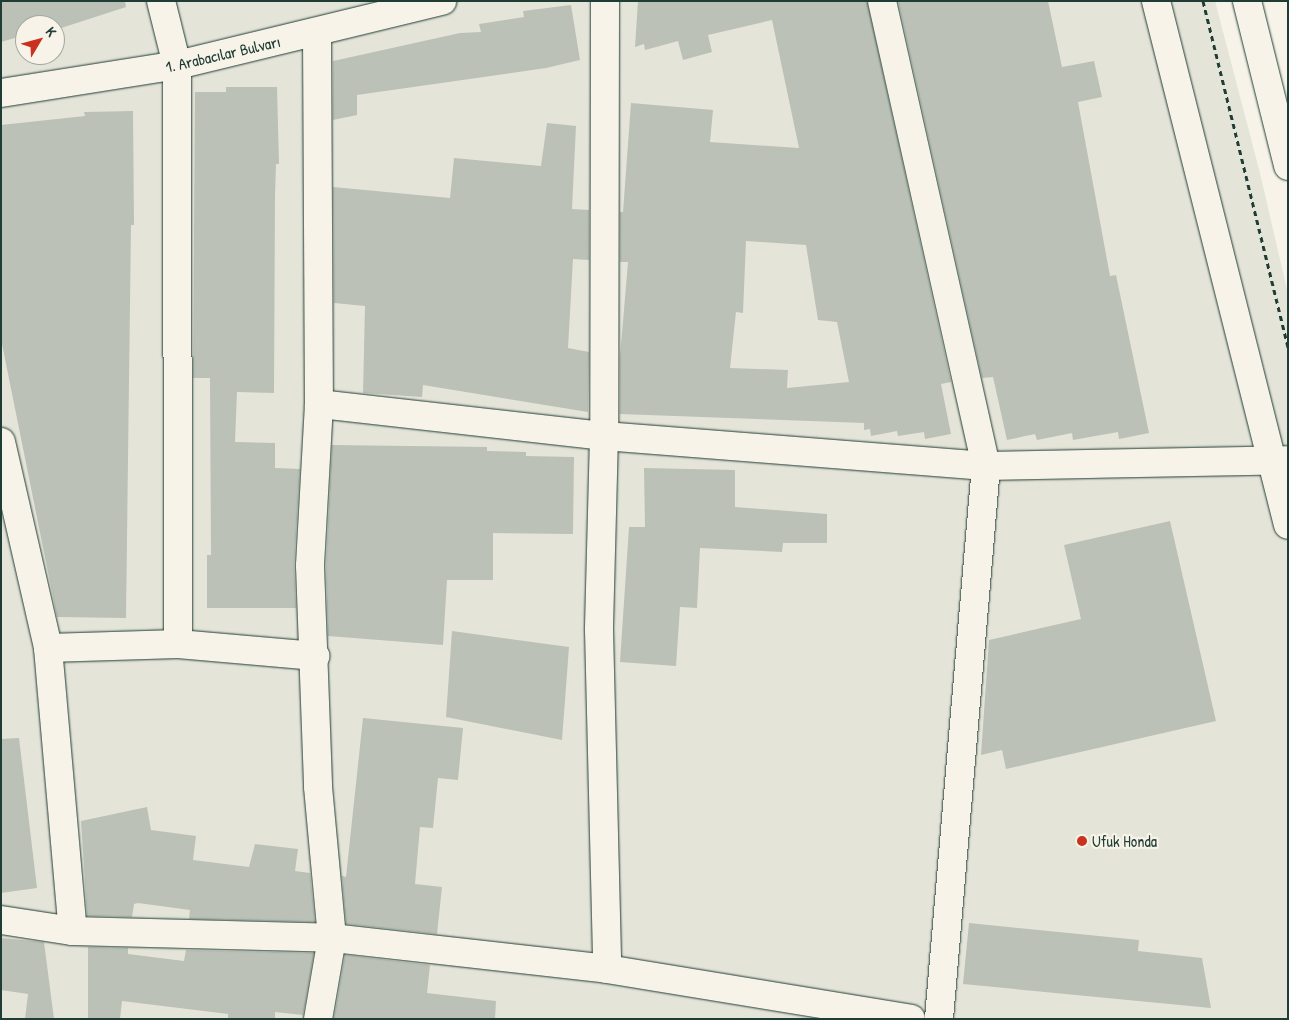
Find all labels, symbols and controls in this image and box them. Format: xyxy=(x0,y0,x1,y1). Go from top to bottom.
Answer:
north arrow xyxy=(15,15,65,65)
text: K xyxy=(42,23,61,40)
street label: 1. Arabacılar Bulvarı xyxy=(164,31,282,77)
place label: Ufuk Honda xyxy=(1092,831,1157,851)
marker: Ufuk Honda xyxy=(1076,835,1088,847)

